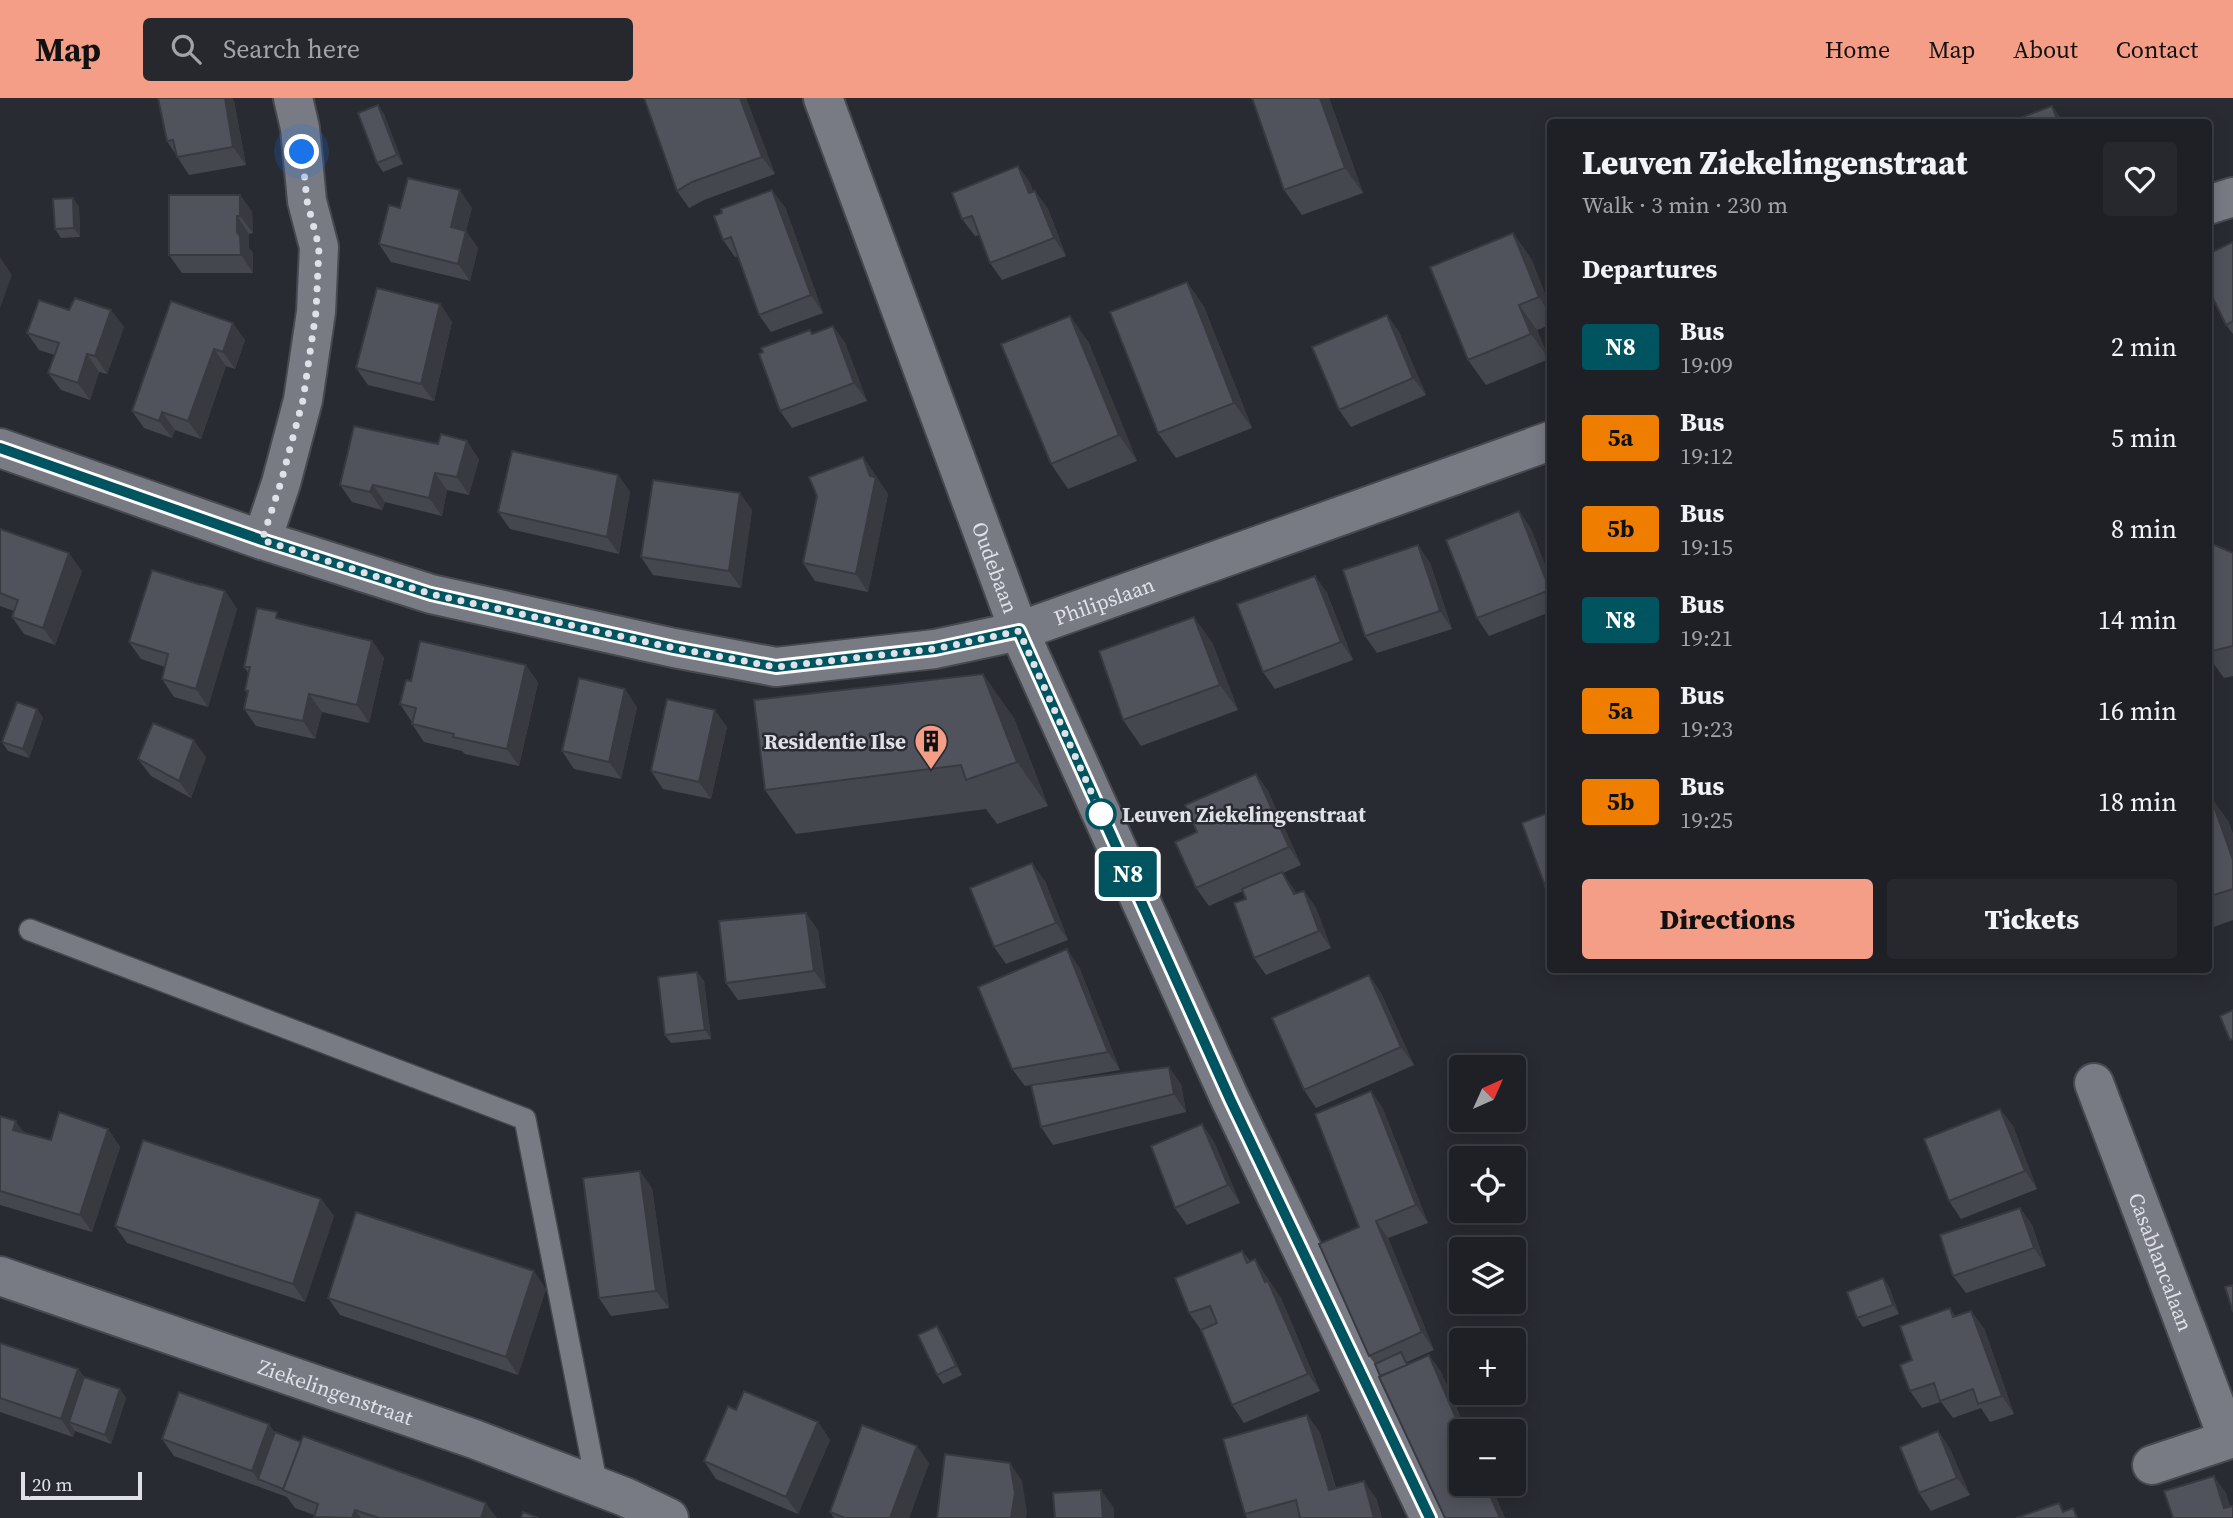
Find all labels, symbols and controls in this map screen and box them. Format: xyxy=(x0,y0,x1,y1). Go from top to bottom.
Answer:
search box xyxy=(143,18,633,81)
text: Map xyxy=(35,27,101,72)
icon: search xyxy=(167,30,205,68)
text: Search here xyxy=(223,31,360,67)
text: Home xyxy=(1825,33,1890,66)
text: Map xyxy=(1928,33,1975,66)
text: About xyxy=(2013,33,2078,66)
text: Contact xyxy=(2116,33,2198,66)
your location xyxy=(284,134,319,169)
text: Leuven Ziekelingenstraat xyxy=(1582,140,1968,185)
button: heart xyxy=(2103,142,2177,216)
text: Walk · 3 min · 230 m xyxy=(1582,189,1788,221)
text: Departures xyxy=(1582,251,1717,287)
text: Bus xyxy=(1680,313,1724,349)
text: 2 min xyxy=(2111,329,2177,365)
text: N8 xyxy=(1605,330,1636,363)
text: 19:09 xyxy=(1680,349,1733,381)
text: Bus xyxy=(1680,404,1724,440)
text: 5 min xyxy=(2111,420,2177,456)
text: 5a xyxy=(1608,421,1633,454)
text: 19:12 xyxy=(1680,440,1733,472)
text: Bus xyxy=(1680,495,1724,531)
text: 8 min xyxy=(2111,511,2177,547)
text: 5b xyxy=(1607,512,1634,545)
street label: Oudebaan xyxy=(965,517,1026,617)
text: 19:15 xyxy=(1680,531,1733,563)
street label: Philipslaan xyxy=(1050,569,1159,632)
text: Bus xyxy=(1680,586,1724,622)
text: 14 min xyxy=(2098,602,2177,638)
text: N8 xyxy=(1605,603,1636,636)
text: 19:21 xyxy=(1680,622,1733,654)
text: Bus xyxy=(1680,677,1724,713)
text: 16 min xyxy=(2098,693,2177,729)
text: 5a xyxy=(1608,694,1633,727)
text: 19:23 xyxy=(1680,713,1733,745)
building icon: Residentie Ilse xyxy=(912,722,950,771)
place label: Residentie Ilse xyxy=(764,727,906,756)
text: Bus xyxy=(1680,768,1724,804)
text: 18 min xyxy=(2098,784,2177,820)
text: 5b xyxy=(1607,785,1634,818)
marker: Leuven Ziekelingenstraat xyxy=(1086,799,1116,829)
place label: Leuven Ziekelingenstraat xyxy=(1122,800,1366,829)
text: 19:25 xyxy=(1680,804,1733,836)
line badge: N8 xyxy=(1096,851,1160,897)
text: N8 xyxy=(1113,857,1143,890)
button: Directions xyxy=(1582,879,1873,959)
button: Tickets xyxy=(1887,879,2177,959)
north arrow xyxy=(1449,1055,1526,1132)
map controls xyxy=(1449,1055,1526,1496)
button: locate xyxy=(1449,1146,1526,1223)
street label: Casablancalaan xyxy=(2122,1188,2201,1336)
button: layers xyxy=(1449,1237,1526,1314)
button: + xyxy=(1449,1328,1526,1405)
street label: Ziekelingenstraat xyxy=(254,1351,417,1432)
button: − xyxy=(1449,1419,1526,1496)
scale bar xyxy=(21,1469,142,1501)
text: 20 m xyxy=(32,1471,73,1497)

